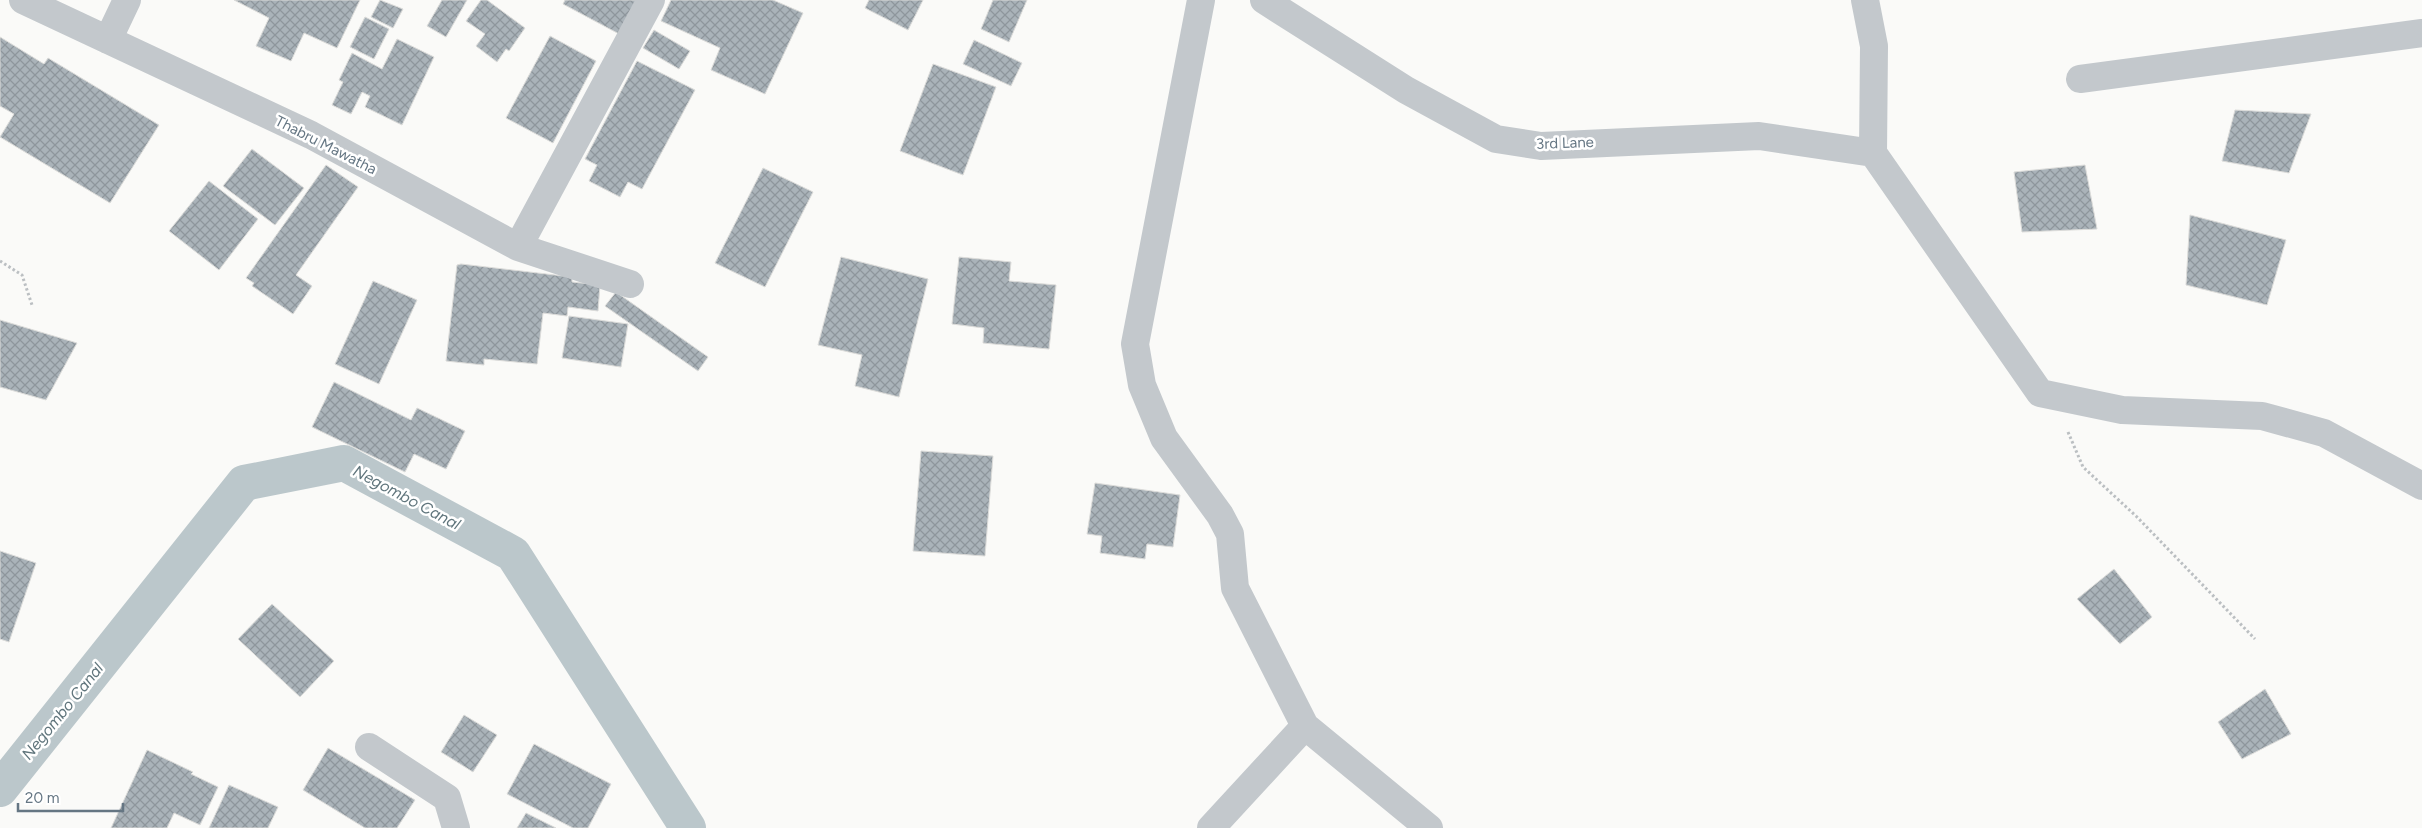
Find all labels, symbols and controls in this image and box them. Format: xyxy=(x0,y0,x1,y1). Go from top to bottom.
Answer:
street label: Thabru Mawatha xyxy=(272,112,380,178)
street label: 3rd Lane xyxy=(1536,133,1594,153)
water label: Negombo Canal xyxy=(350,461,464,534)
water label: Negombo Canal xyxy=(18,659,107,763)
scale bar xyxy=(18,780,122,812)
text: 20 m xyxy=(25,789,59,807)

